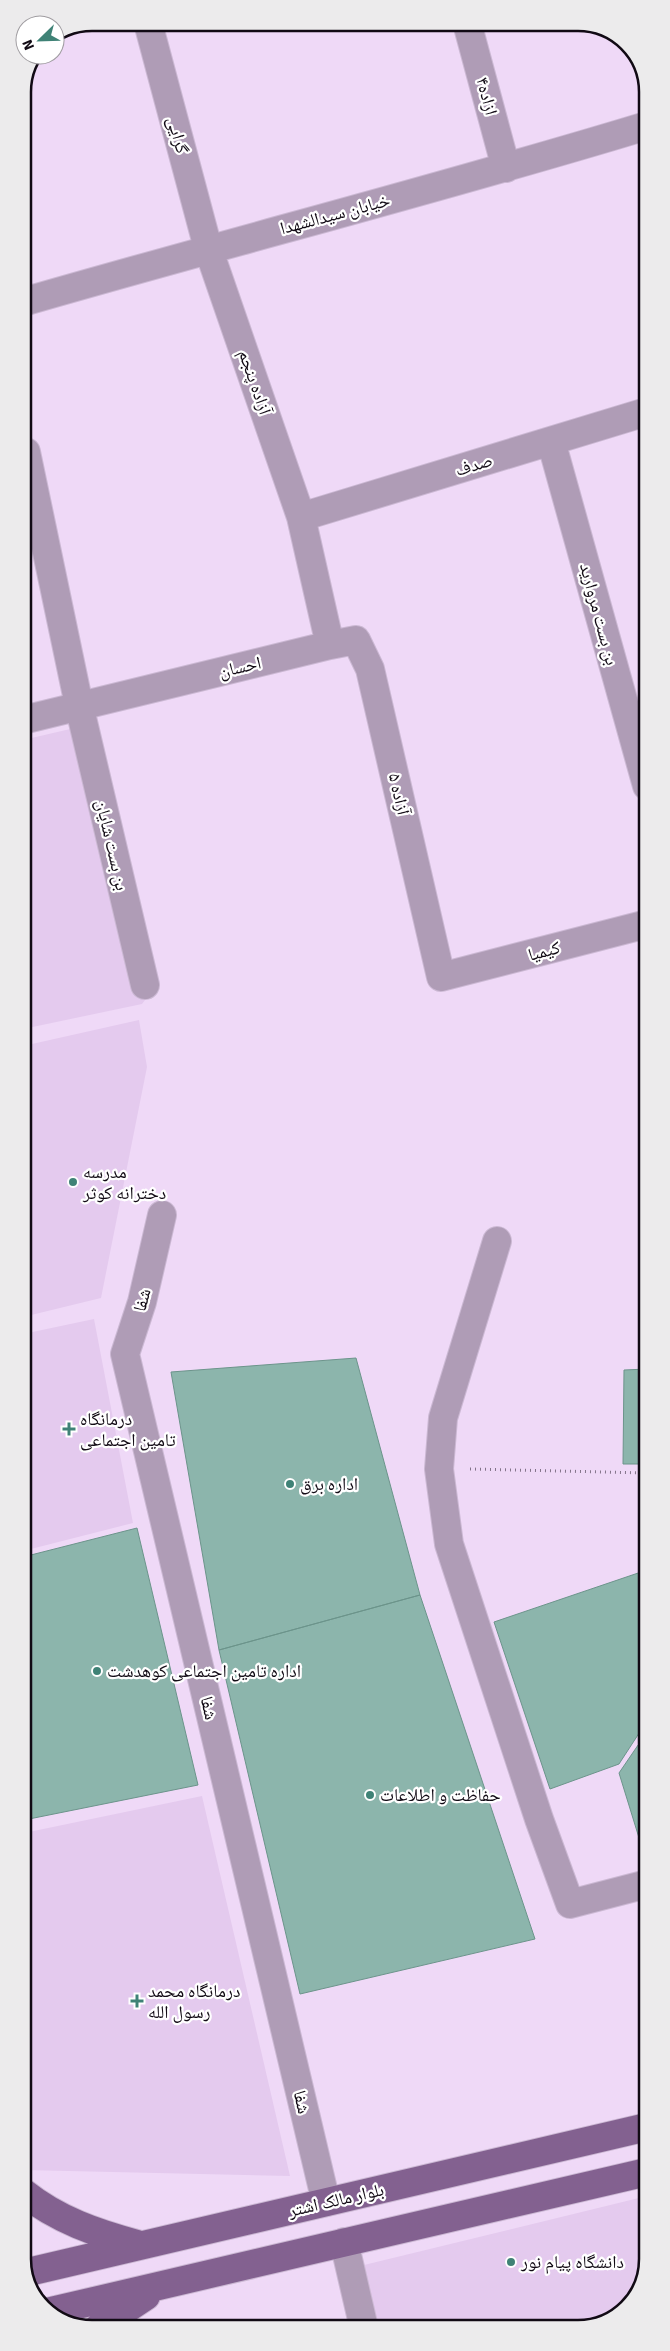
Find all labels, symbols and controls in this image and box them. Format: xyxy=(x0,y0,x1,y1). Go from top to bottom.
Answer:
north arrow xyxy=(15,15,65,65)
text: N xyxy=(19,37,38,53)
street label: ازاده۴ xyxy=(471,75,503,117)
street label: گرایی xyxy=(163,114,194,156)
street label: خیابان سیدالشهدا xyxy=(278,189,392,239)
street label: آزاده پنجم xyxy=(233,347,276,418)
street label: صدف xyxy=(453,449,495,481)
street label: بن بست مروارید xyxy=(575,561,623,668)
street label: احسان xyxy=(217,651,263,683)
street label: آزاده ۵ xyxy=(384,771,415,818)
street label: بن بست شایان xyxy=(91,797,133,893)
street label: کیمیا xyxy=(525,936,563,966)
place label: مدرسه دخترانه کوثر xyxy=(82,1161,166,1204)
marker: مدرسه دخترانه کوثر xyxy=(67,1176,79,1188)
street label: شفا xyxy=(128,1286,156,1314)
place label: درمانگاه تامین اجتماعی xyxy=(80,1408,176,1451)
marker: درمانگاه تامین اجتماعی xyxy=(62,1422,76,1436)
place label: اداره برق xyxy=(300,1473,358,1495)
marker: اداره برق xyxy=(284,1478,296,1490)
place label: اداره تامین اجتماعی کوهدشت xyxy=(107,1660,301,1682)
marker: اداره تامین اجتماعی کوهدشت xyxy=(91,1665,103,1677)
street label: شفا xyxy=(196,1694,222,1722)
place label: حفاظت و اطلاعات xyxy=(380,1784,501,1806)
marker: حفاظت و اطلاعات xyxy=(364,1789,376,1801)
place label: درمانگاه محمد رسول الله xyxy=(148,1980,240,2023)
marker: درمانگاه محمد رسول الله xyxy=(130,1994,144,2008)
street label: شفا xyxy=(289,2088,315,2116)
street label: بلوار مالک اشتر xyxy=(285,2178,386,2222)
place label: دانشگاه پیام نور xyxy=(520,2251,624,2274)
marker: دانشگاه پیام نور xyxy=(505,2256,517,2268)

